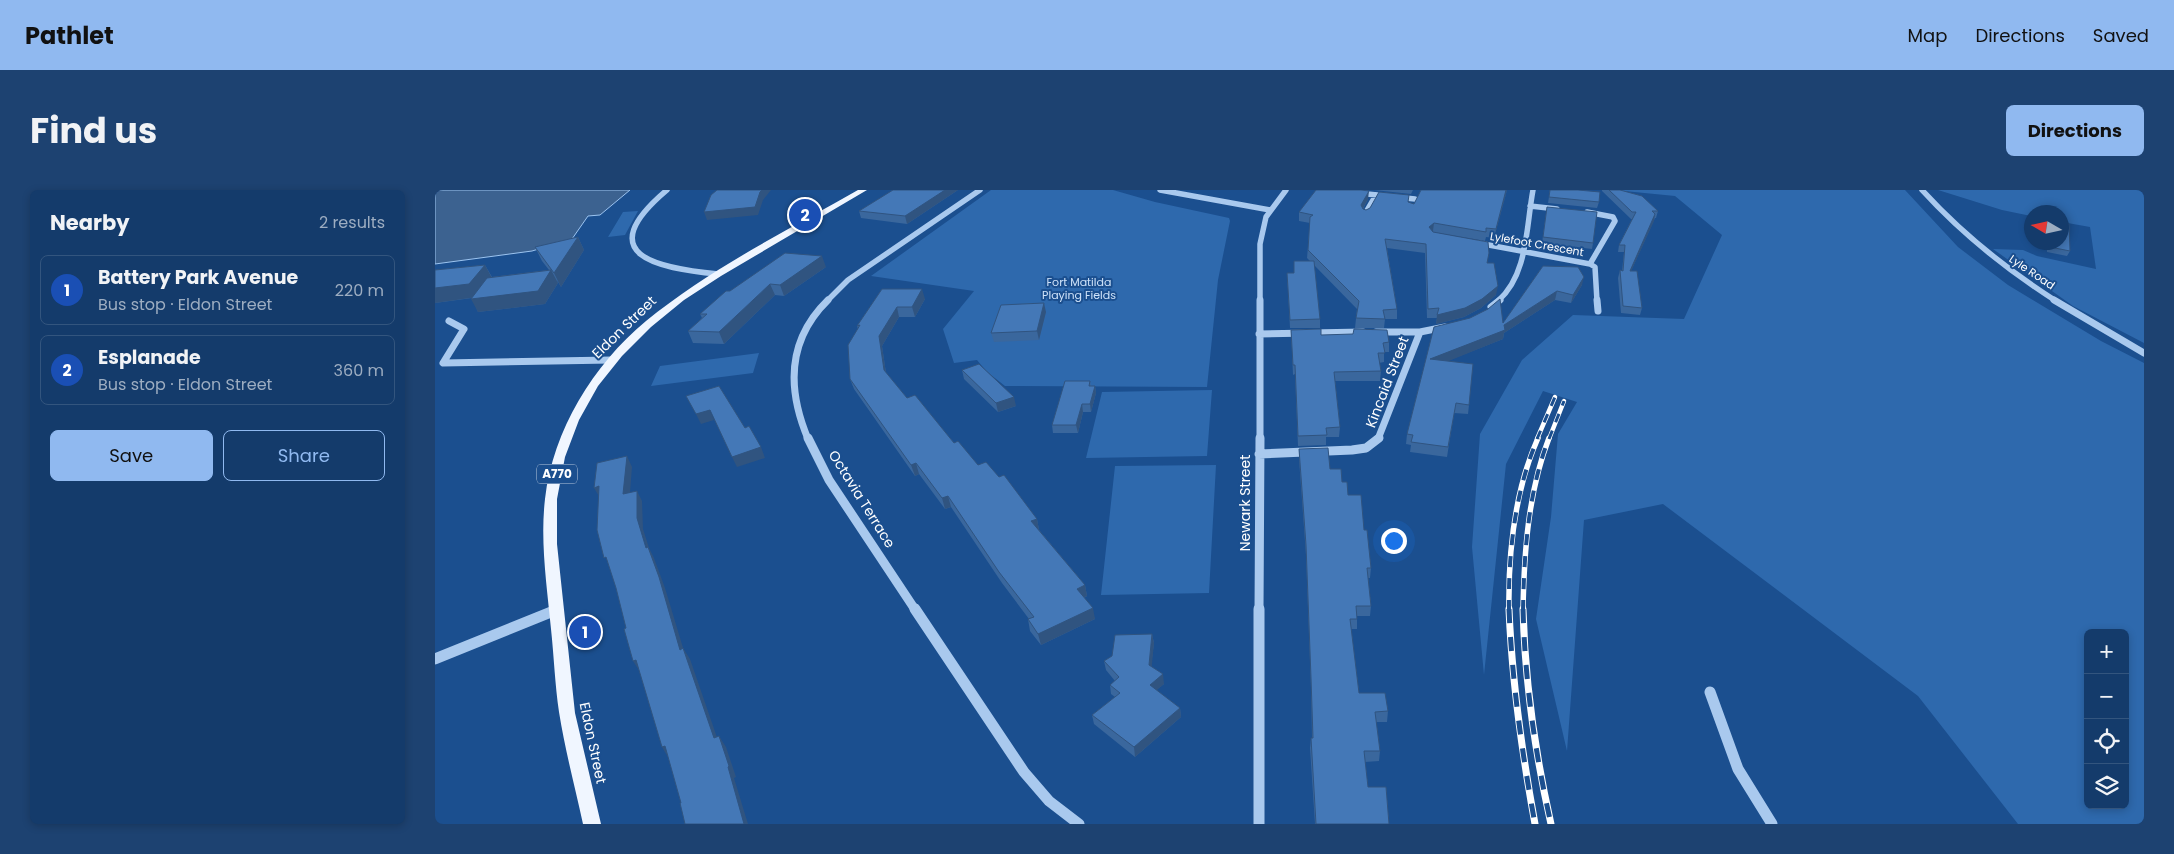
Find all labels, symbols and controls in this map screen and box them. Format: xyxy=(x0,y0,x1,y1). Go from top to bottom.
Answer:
text: Pathlet xyxy=(25,19,114,52)
text: Map xyxy=(1908,23,1947,48)
text: Directions xyxy=(1975,23,2065,48)
text: Saved xyxy=(2093,23,2149,48)
button: Directions xyxy=(2006,105,2144,156)
text: Find us xyxy=(30,106,157,155)
pin: 2 xyxy=(789,196,821,234)
north arrow xyxy=(2024,205,2069,250)
text: Nearby xyxy=(50,208,130,237)
text: 2 results xyxy=(319,211,385,234)
street label: Lylefoot Crescent xyxy=(1489,228,1585,260)
street label: Lyle Road xyxy=(2006,251,2058,293)
text: Battery Park Avenue xyxy=(98,264,298,291)
park label: Fort Matilda Playing Fields xyxy=(1042,274,1116,303)
text: 1 xyxy=(64,279,70,302)
text: 220 m xyxy=(335,279,384,302)
street label: Eldon Street xyxy=(587,291,661,363)
text: Bus stop · Eldon Street xyxy=(98,293,272,316)
street label: Kincaid Street xyxy=(1360,333,1414,431)
text: Esplanade xyxy=(98,344,201,371)
text: 2 xyxy=(62,359,72,382)
text: 360 m xyxy=(334,359,384,382)
text: Bus stop · Eldon Street xyxy=(98,373,272,396)
button: Save xyxy=(50,430,213,481)
button: Share xyxy=(223,430,385,481)
street label: Octavia Terrace xyxy=(824,446,900,552)
street label: Newark Street xyxy=(1235,455,1255,551)
road number: A770 xyxy=(537,464,577,484)
your location xyxy=(1381,528,1407,554)
pin: 1 xyxy=(569,613,601,651)
map controls xyxy=(2084,629,2129,809)
button: + xyxy=(2084,629,2129,674)
button: − xyxy=(2084,674,2129,719)
street label: Eldon Street xyxy=(575,700,611,786)
button: locate xyxy=(2084,719,2129,764)
button: layers xyxy=(2084,764,2129,809)

